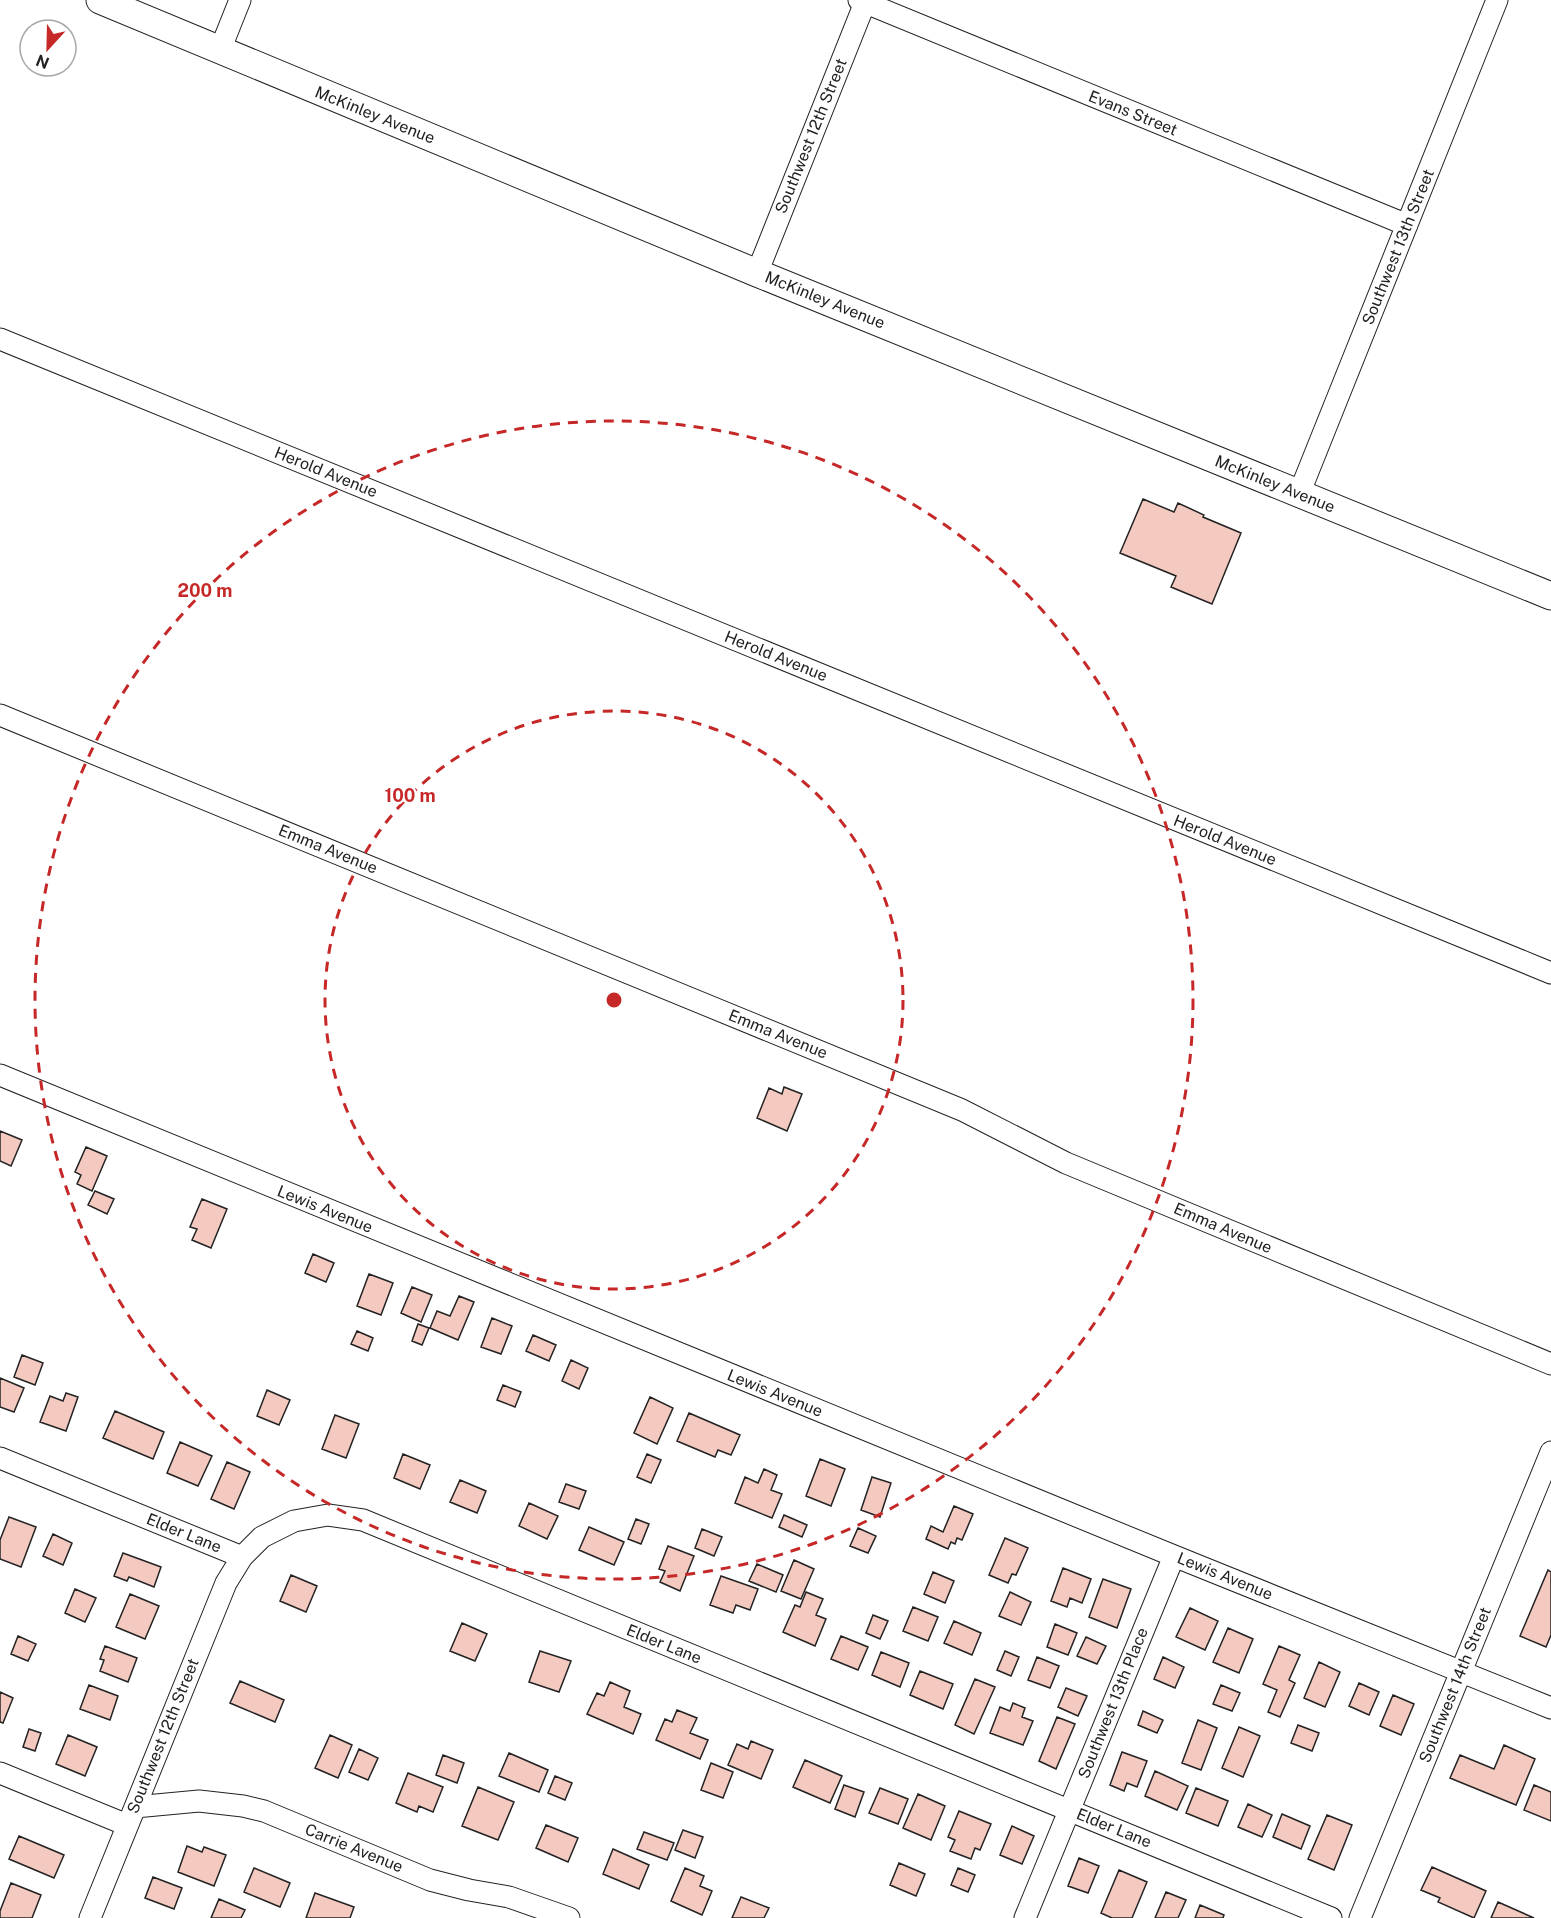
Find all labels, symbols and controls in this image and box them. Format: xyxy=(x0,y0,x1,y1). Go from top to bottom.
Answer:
north arrow xyxy=(18,18,78,78)
text: N xyxy=(33,50,52,73)
street label: Southwest 12th Street xyxy=(771,56,851,216)
street label: McKinley Avenue xyxy=(312,82,438,148)
street label: Evans Street xyxy=(1086,87,1180,139)
street label: Southwest 13th Street xyxy=(1358,166,1438,328)
street label: McKinley Avenue xyxy=(762,267,888,333)
street label: Herold Avenue xyxy=(272,443,380,501)
street label: McKinley Avenue xyxy=(1212,451,1338,517)
text: 200 m xyxy=(178,580,232,601)
street label: Herold Avenue xyxy=(722,627,830,685)
text: 100 m xyxy=(384,785,436,806)
street label: Herold Avenue xyxy=(1171,811,1279,869)
street label: Emma Avenue xyxy=(276,821,380,877)
centre of rings xyxy=(604,990,624,1010)
street label: Emma Avenue xyxy=(726,1006,830,1062)
street label: Lewis Avenue xyxy=(275,1181,375,1237)
street label: Emma Avenue xyxy=(1171,1199,1275,1257)
street label: Lewis Avenue xyxy=(725,1365,825,1421)
street label: Elder Lane xyxy=(144,1509,224,1557)
street label: Lewis Avenue xyxy=(1175,1548,1275,1604)
street label: Southwest 14th Street xyxy=(1415,1604,1495,1766)
street label: Elder Lane xyxy=(624,1620,704,1668)
street label: Southwest 13th Place xyxy=(1074,1625,1152,1781)
street label: Southwest 12th Street xyxy=(123,1656,203,1816)
street label: Elder Lane xyxy=(1074,1804,1154,1852)
street label: Carrie Avenue xyxy=(302,1820,406,1876)

